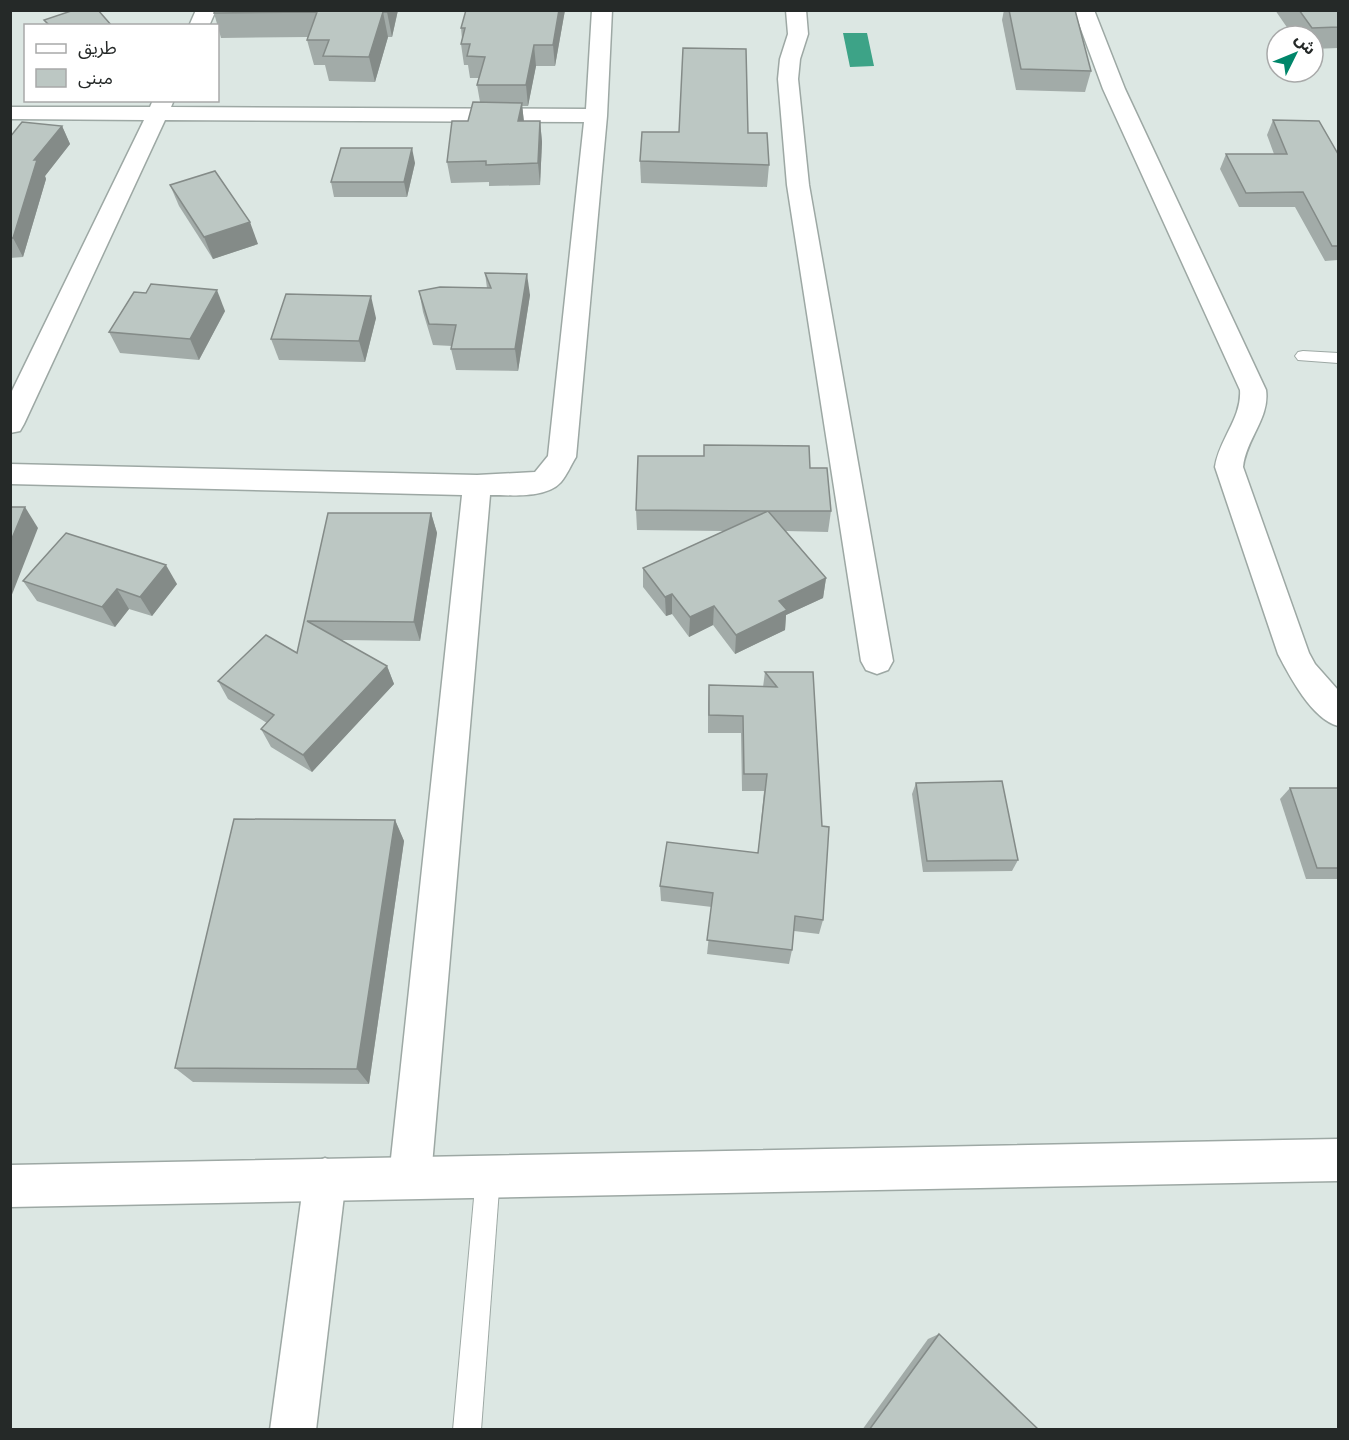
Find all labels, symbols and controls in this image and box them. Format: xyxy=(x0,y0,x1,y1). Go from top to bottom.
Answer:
legend xyxy=(24,24,219,102)
north arrow xyxy=(1265,24,1325,84)
text: ش xyxy=(1291,30,1320,59)
text: طريق xyxy=(78,37,117,59)
text: مبنى xyxy=(78,67,113,89)

